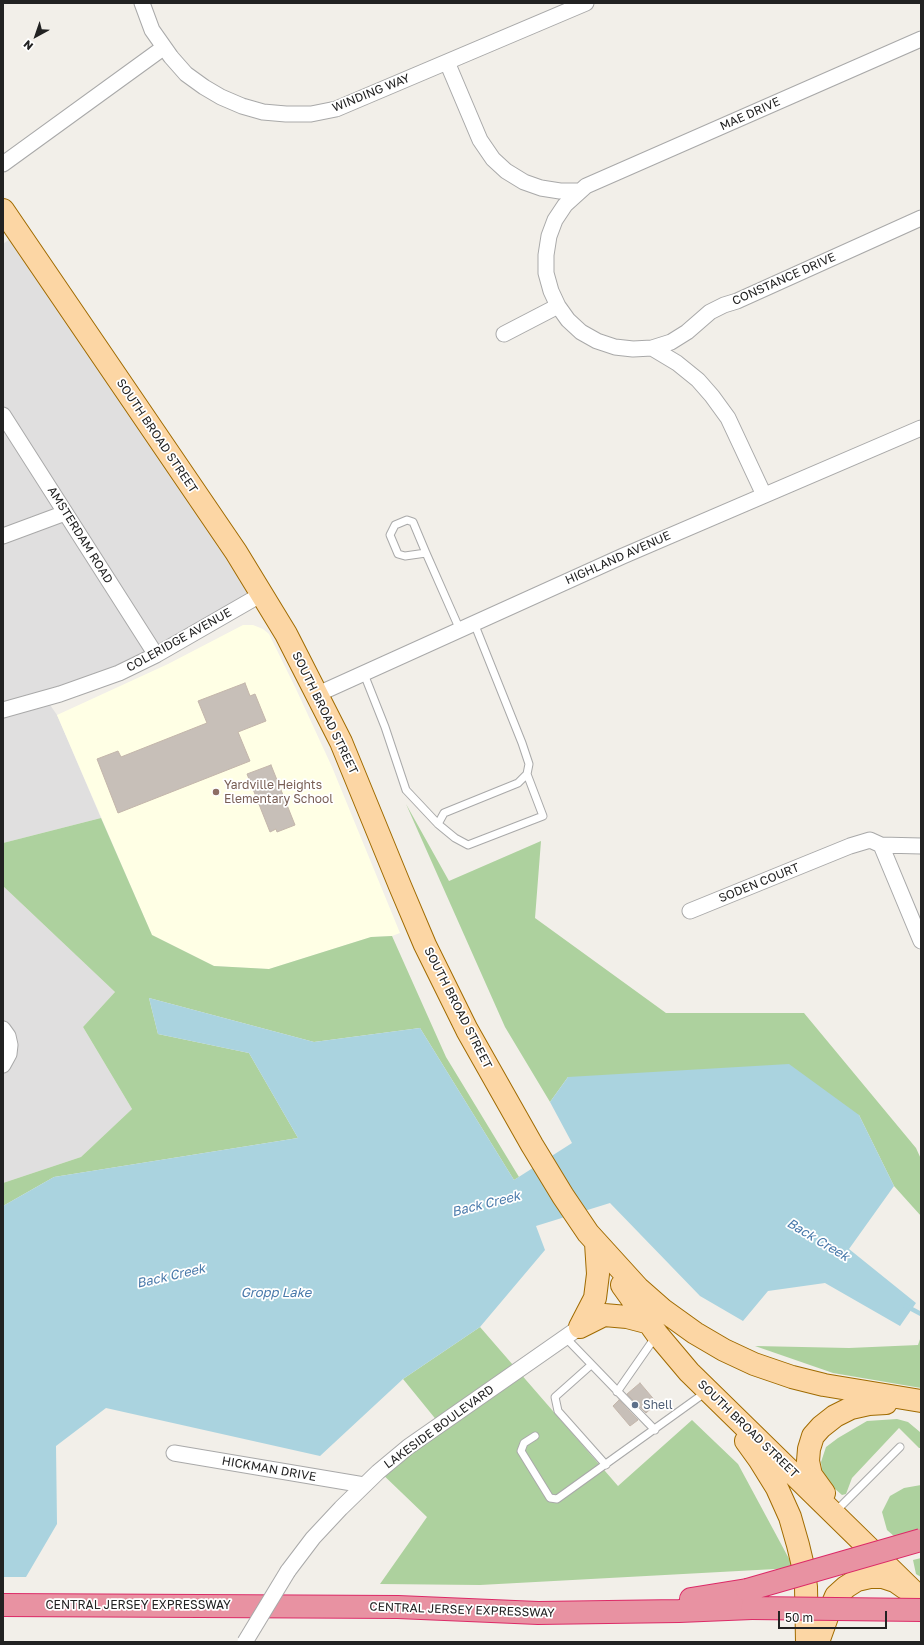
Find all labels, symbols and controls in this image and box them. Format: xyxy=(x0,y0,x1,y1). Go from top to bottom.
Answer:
north arrow xyxy=(16,16,56,56)
text: N xyxy=(21,38,35,53)
street label: WINDING WAY xyxy=(330,71,412,115)
street label: MAE DRIVE xyxy=(718,94,782,134)
street label: CONSTANCE DRIVE xyxy=(730,250,838,308)
street label: SOUTH BROAD STREET xyxy=(113,376,201,496)
street label: AMSTERDAM ROAD xyxy=(44,484,116,586)
street label: HIGHLAND AVENUE xyxy=(563,528,673,588)
street label: COLERIDGE AVENUE xyxy=(124,605,234,675)
street label: SOUTH BROAD STREET xyxy=(289,649,361,777)
place label: Yardville Heights Elementary School xyxy=(224,778,333,806)
marker: Yardville Heights Elementary School xyxy=(211,787,221,797)
street label: SODEN COURT xyxy=(717,860,801,906)
street label: SOUTH BROAD STREET xyxy=(421,945,495,1071)
water label: Back Creek xyxy=(450,1188,522,1220)
water label: Back Creek xyxy=(784,1215,852,1265)
water label: Back Creek xyxy=(135,1261,207,1291)
water label: Gropp Lake xyxy=(241,1285,311,1301)
street label: SOUTH BROAD STREET xyxy=(695,1377,801,1481)
street label: LAKESIDE BOULEVARD xyxy=(381,1382,497,1472)
place label: Shell xyxy=(643,1398,673,1412)
marker: Shell xyxy=(630,1400,640,1410)
street label: HICKMAN DRIVE xyxy=(221,1454,317,1484)
street label: CENTRAL JERSEY EXPRESSWAY xyxy=(45,1598,231,1612)
street label: CENTRAL JERSEY EXPRESSWAY xyxy=(369,1600,555,1620)
scale bar xyxy=(780,1603,889,1629)
text: 50 m xyxy=(785,1610,813,1625)

